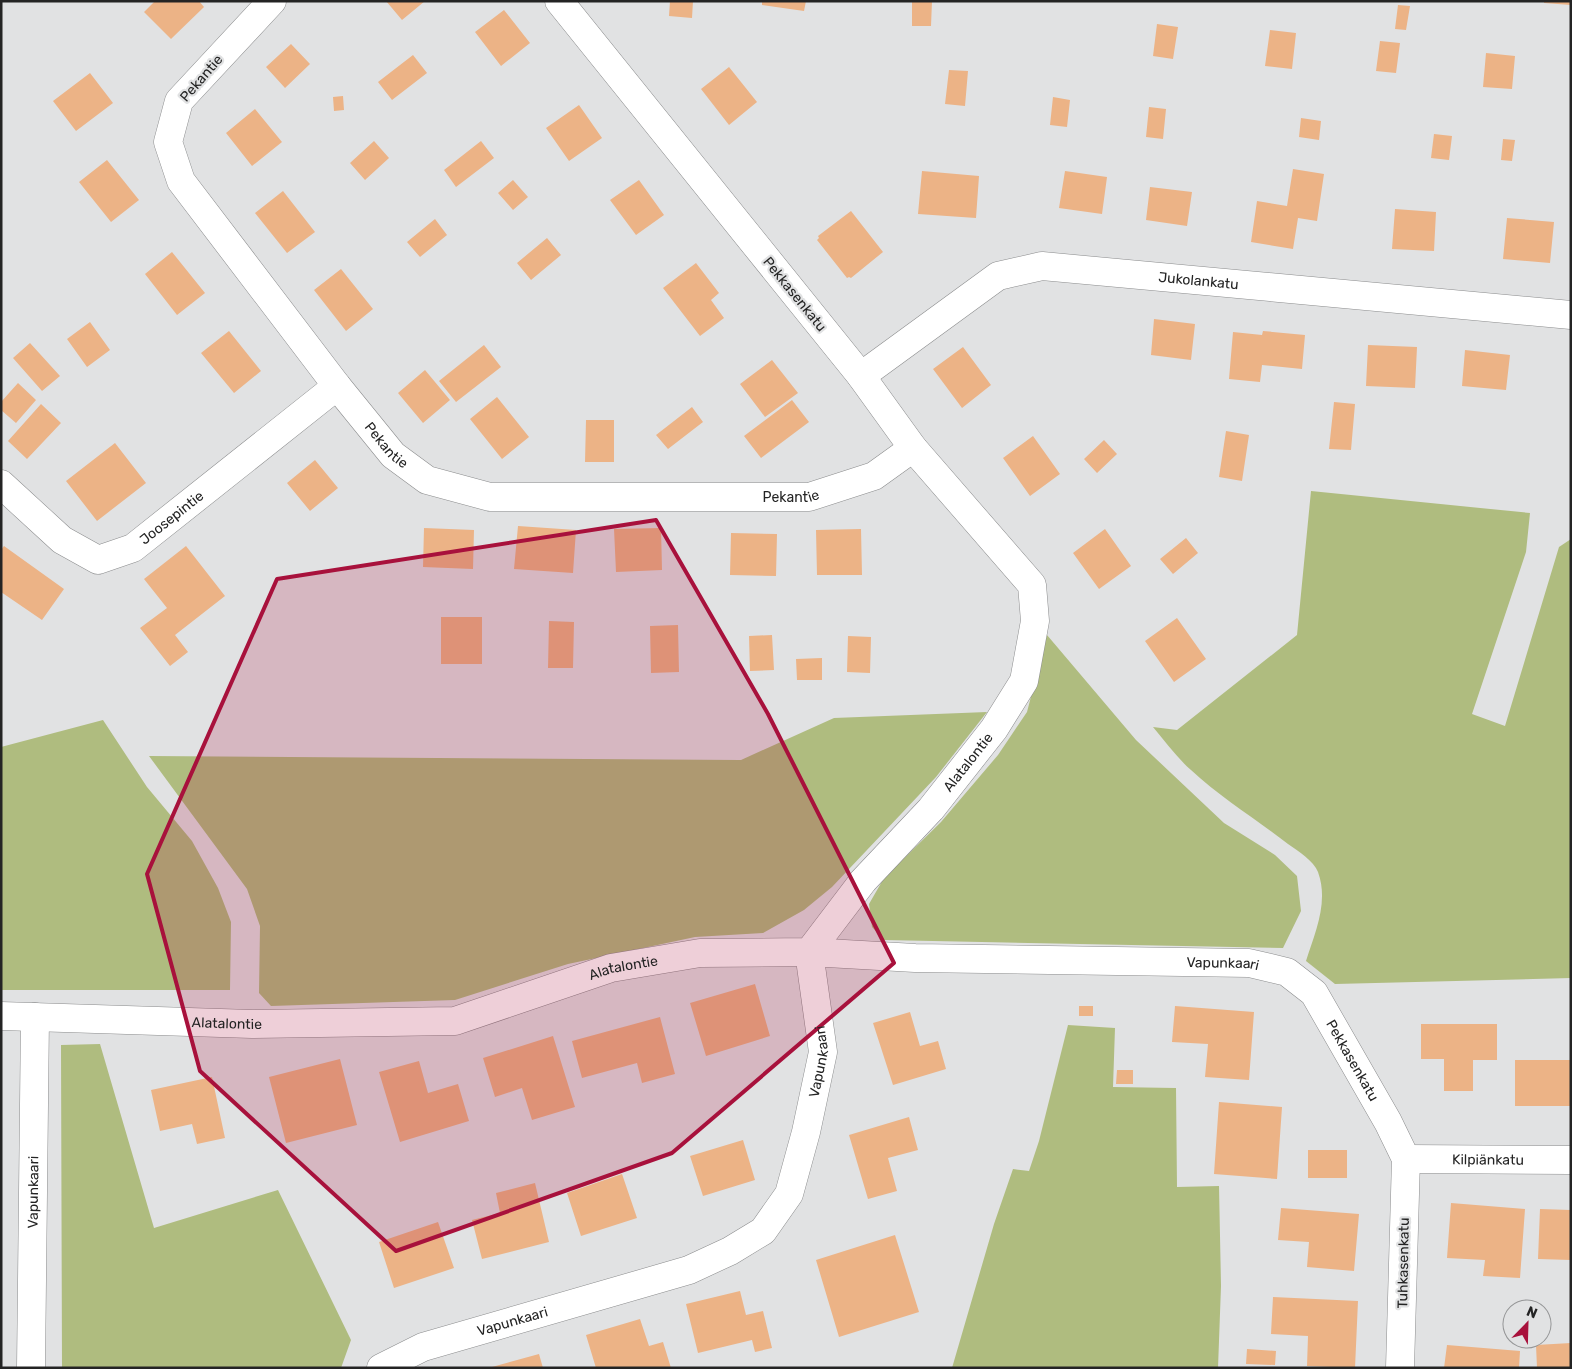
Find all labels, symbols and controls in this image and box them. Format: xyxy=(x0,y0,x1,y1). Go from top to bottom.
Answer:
street label: Pekantie xyxy=(176,51,226,105)
street label: Pekkasenkatu xyxy=(759,254,830,335)
street label: Jukolankatu xyxy=(1158,269,1239,293)
street label: Pekantie xyxy=(361,419,411,472)
street label: Pekantie xyxy=(763,486,822,506)
street label: Joosepintie xyxy=(136,487,207,548)
street label: Alatalontie xyxy=(940,730,997,795)
street label: Alatalontie xyxy=(587,952,659,984)
street label: Vapunkaari xyxy=(1186,954,1261,974)
street label: Alatalontie xyxy=(191,1014,262,1033)
street label: Pekkasenkatu xyxy=(1322,1017,1382,1104)
street label: Vapunkaari xyxy=(806,1025,832,1099)
street label: Kilpiänkatu xyxy=(1452,1151,1524,1169)
street label: Vapunkaari xyxy=(25,1156,42,1228)
street label: Tuhkasenkatu xyxy=(1394,1217,1413,1309)
north arrow xyxy=(1502,1299,1552,1349)
street label: Vapunkaari xyxy=(475,1303,550,1340)
text: N xyxy=(1524,1303,1540,1322)

